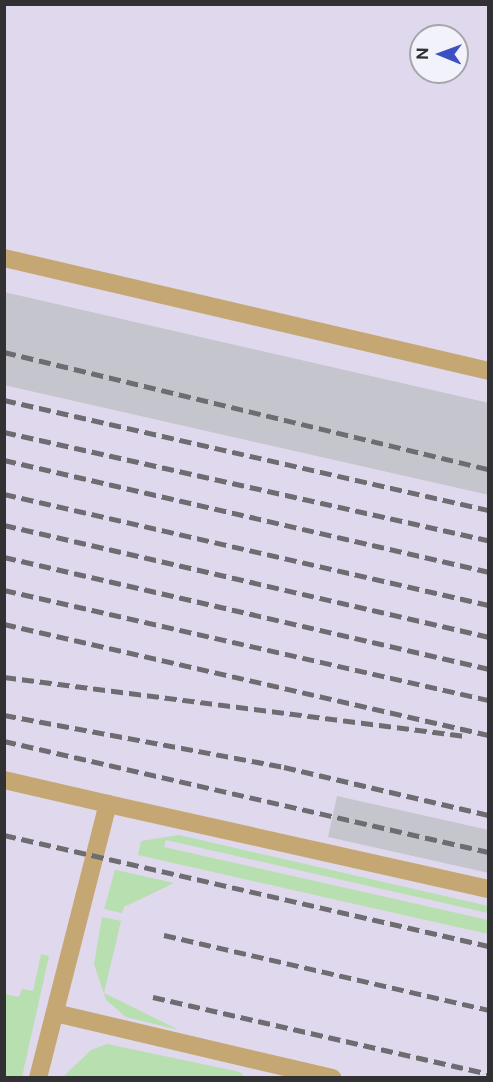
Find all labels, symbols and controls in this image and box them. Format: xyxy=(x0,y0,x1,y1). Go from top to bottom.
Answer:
north arrow xyxy=(409,24,469,84)
text: N xyxy=(413,47,432,60)

